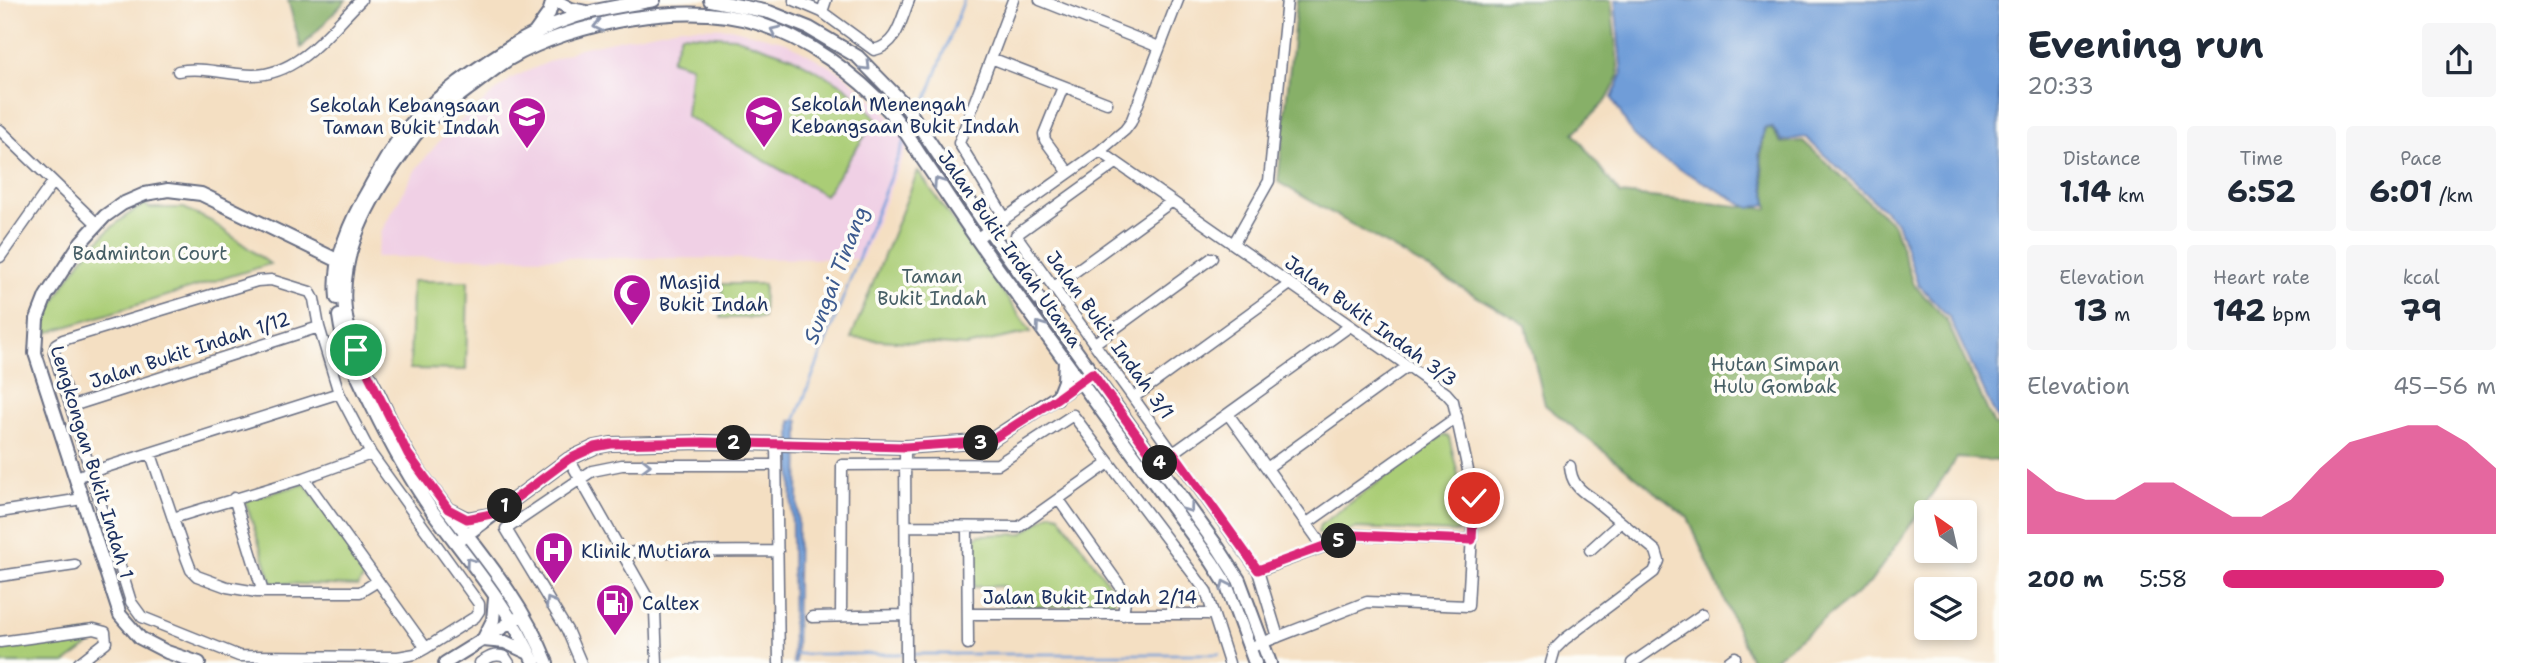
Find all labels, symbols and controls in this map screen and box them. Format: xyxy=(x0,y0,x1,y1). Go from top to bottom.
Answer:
one-way arrow xyxy=(592,17,604,32)
text: Evening run xyxy=(2027,19,2264,70)
button: share xyxy=(2422,23,2496,97)
one-way arrow xyxy=(770,25,782,39)
one-way arrow xyxy=(857,57,870,70)
text: 20:33 xyxy=(2027,71,2094,101)
place label: Sekolah Menengah Kebangsaan Bukit Indah xyxy=(791,92,1020,139)
place label: Sekolah Kebangsaan Taman Bukit Indah xyxy=(310,93,500,140)
school or university icon: Sekolah Menengah Kebangsaan Bukit Indah xyxy=(743,94,785,149)
school or university icon: Sekolah Kebangsaan Taman Bukit Indah xyxy=(506,95,548,150)
street label: Jalan Bukit Indah Utama xyxy=(932,146,1088,353)
text: Distance xyxy=(2063,146,2141,171)
text: Time xyxy=(2240,146,2283,171)
text: Pace xyxy=(2400,146,2442,171)
text: 1.14 xyxy=(2059,171,2111,212)
text: 6:52 xyxy=(2227,171,2296,212)
text: 6:01 xyxy=(2369,171,2433,212)
one-way arrow xyxy=(934,177,947,190)
text: km xyxy=(2111,183,2145,208)
text: /km xyxy=(2433,183,2473,208)
water label: Sungai Tinang xyxy=(797,202,875,348)
park label: Badminton Court xyxy=(73,241,228,266)
street label: Jalan Bukit Indah 3/1 xyxy=(1040,246,1180,424)
street label: Jalan Bukit Indah 3/3 xyxy=(1280,250,1462,392)
park label: Taman Bukit Indah xyxy=(877,264,987,311)
text: Elevation xyxy=(2059,265,2144,290)
text: Heart rate xyxy=(2213,265,2310,290)
text: kcal xyxy=(2403,265,2440,290)
place label: Masjid Bukit Indah xyxy=(659,270,769,317)
mosque icon: Masjid Bukit Indah xyxy=(611,272,653,327)
text: 13 xyxy=(2073,290,2107,331)
text: 142 xyxy=(2212,290,2266,331)
text: 79 xyxy=(2400,290,2442,331)
text: m xyxy=(2107,302,2130,327)
text: bpm xyxy=(2266,302,2311,327)
street label: Jalan Bukit Indah 1/12 xyxy=(87,306,293,394)
pin xyxy=(326,320,386,380)
one-way arrow xyxy=(1036,321,1048,334)
icon: arrive xyxy=(337,331,375,369)
street label: Lengkongan Bukit Indah 1 xyxy=(45,342,139,582)
park label: Hutan Simpan Hulu Gombak xyxy=(1711,352,1839,399)
text: Elevation xyxy=(2027,371,2130,401)
text: 45–56 m xyxy=(2393,371,2496,401)
pin: 2 xyxy=(716,426,752,460)
pin: 3 xyxy=(964,426,998,460)
text: 2 xyxy=(727,430,740,455)
text: 3 xyxy=(974,430,987,455)
pin: 4 xyxy=(1142,446,1178,480)
text: 4 xyxy=(1153,450,1166,475)
one-way arrow xyxy=(641,457,651,473)
pin xyxy=(1444,468,1504,528)
icon: check xyxy=(1455,479,1493,517)
pin: 1 xyxy=(488,489,522,524)
text: 1 xyxy=(500,493,509,518)
one-way arrow xyxy=(1181,500,1193,513)
north arrow xyxy=(1914,500,1978,564)
map controls xyxy=(1914,500,1977,640)
pin: 5 xyxy=(1322,524,1356,558)
text: 5 xyxy=(1333,528,1344,553)
hospital icon: Klinik Mutiara xyxy=(533,530,575,585)
place label: Klinik Mutiara xyxy=(581,539,711,564)
one-way arrow xyxy=(466,557,479,570)
text: 200 m xyxy=(2027,564,2104,594)
text: 5:58 xyxy=(2139,564,2188,594)
button: layers xyxy=(1914,577,1977,640)
one-way arrow xyxy=(1219,580,1233,592)
fuel station icon: Caltex xyxy=(594,582,636,637)
street label: Jalan Bukit Indah 2/14 xyxy=(983,585,1197,610)
place label: Caltex xyxy=(642,591,699,616)
one-way arrow xyxy=(546,597,559,610)

